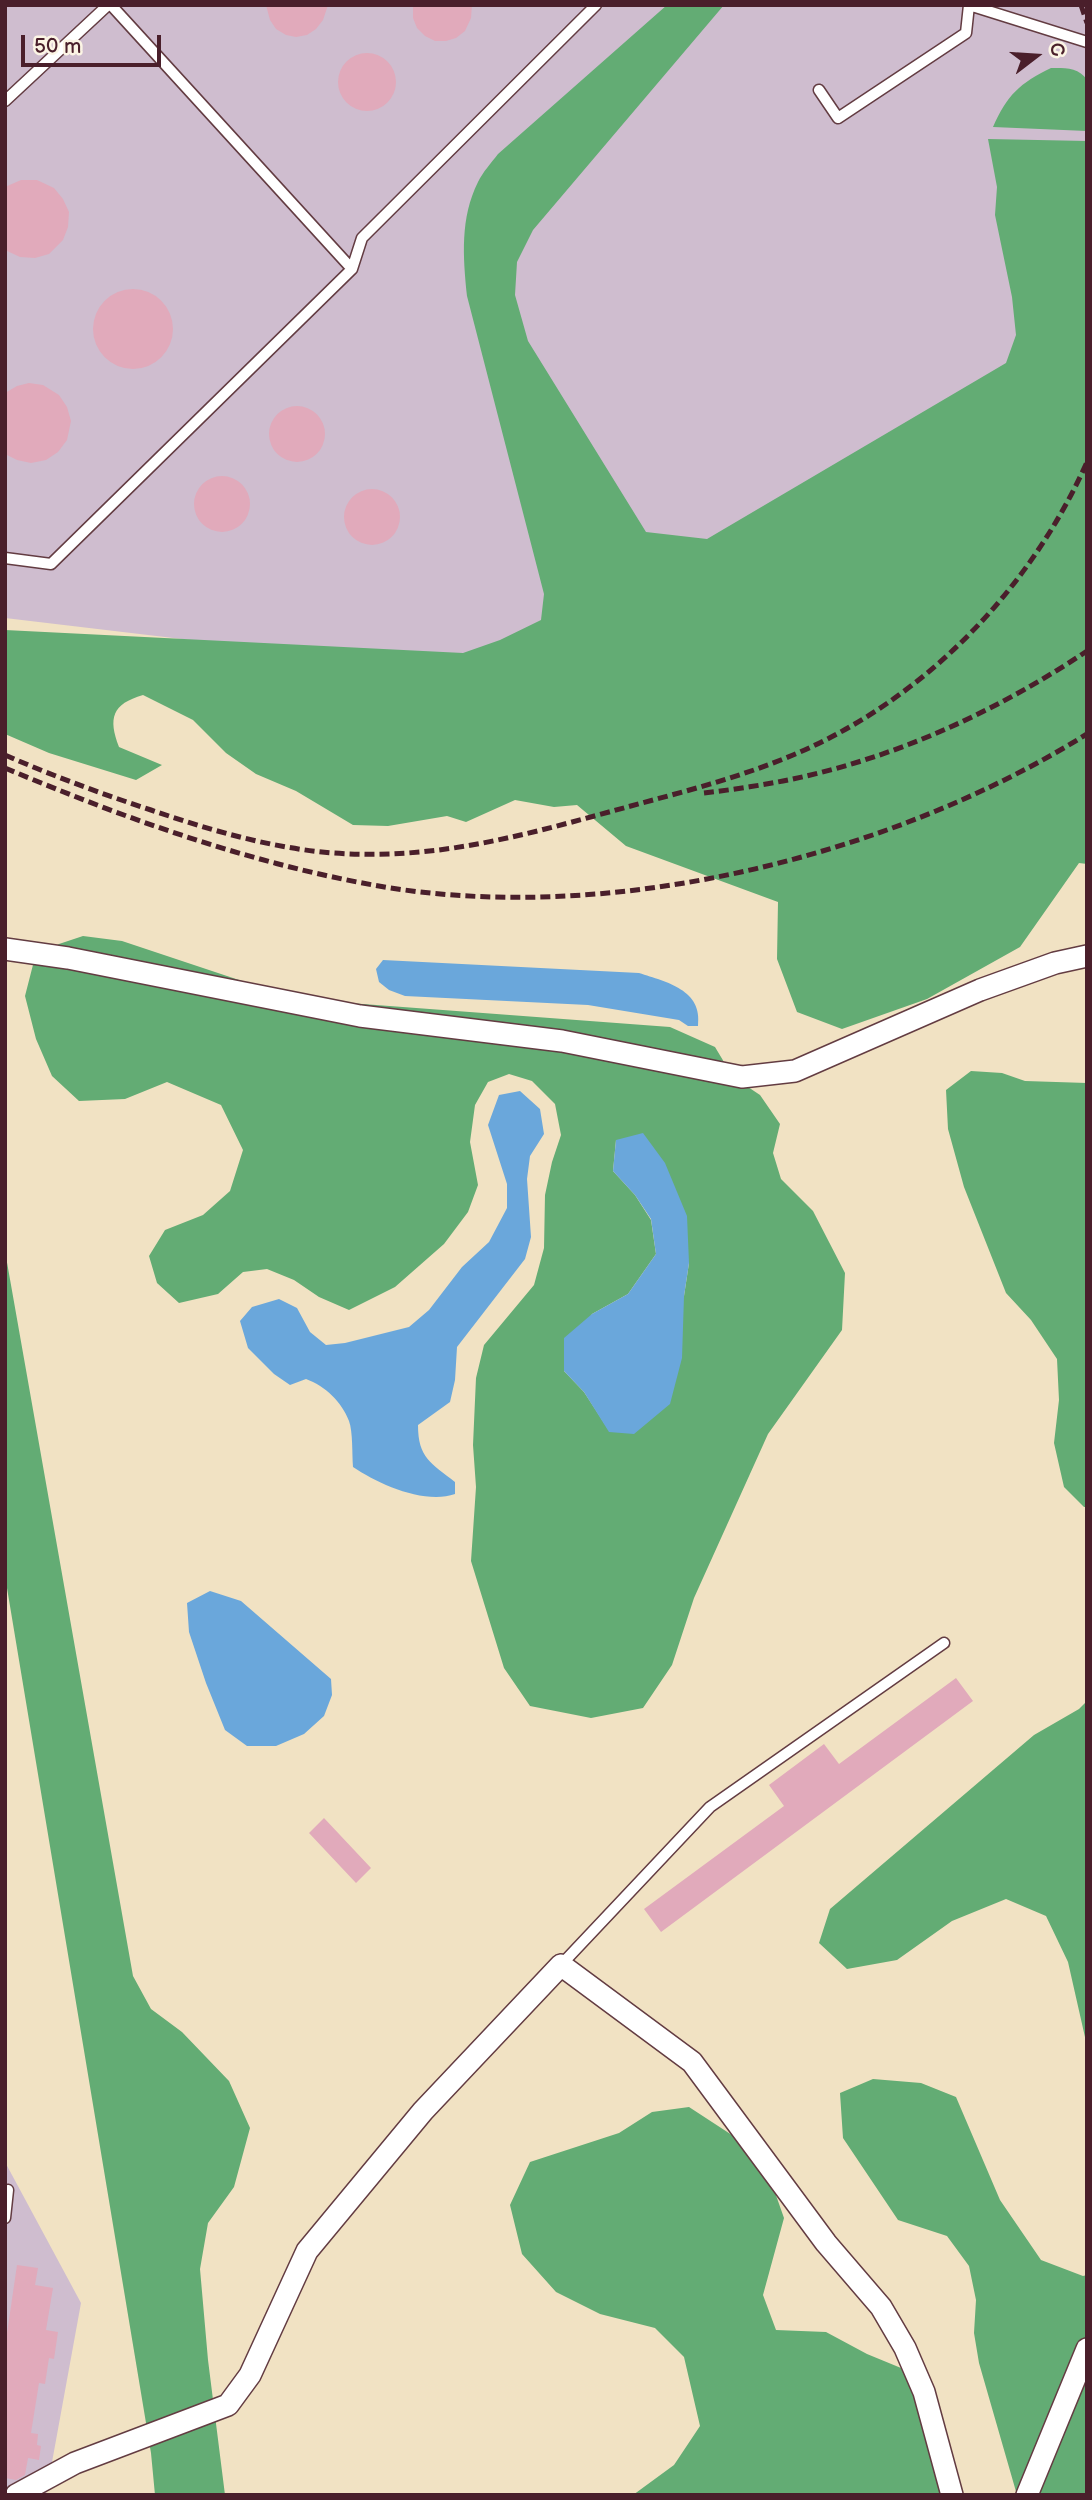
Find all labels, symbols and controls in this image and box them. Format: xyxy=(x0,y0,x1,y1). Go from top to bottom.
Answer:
scale bar xyxy=(24,21,164,65)
north arrow xyxy=(1001,21,1071,91)
text: 50 m xyxy=(34,34,81,59)
text: С xyxy=(1044,40,1069,59)

